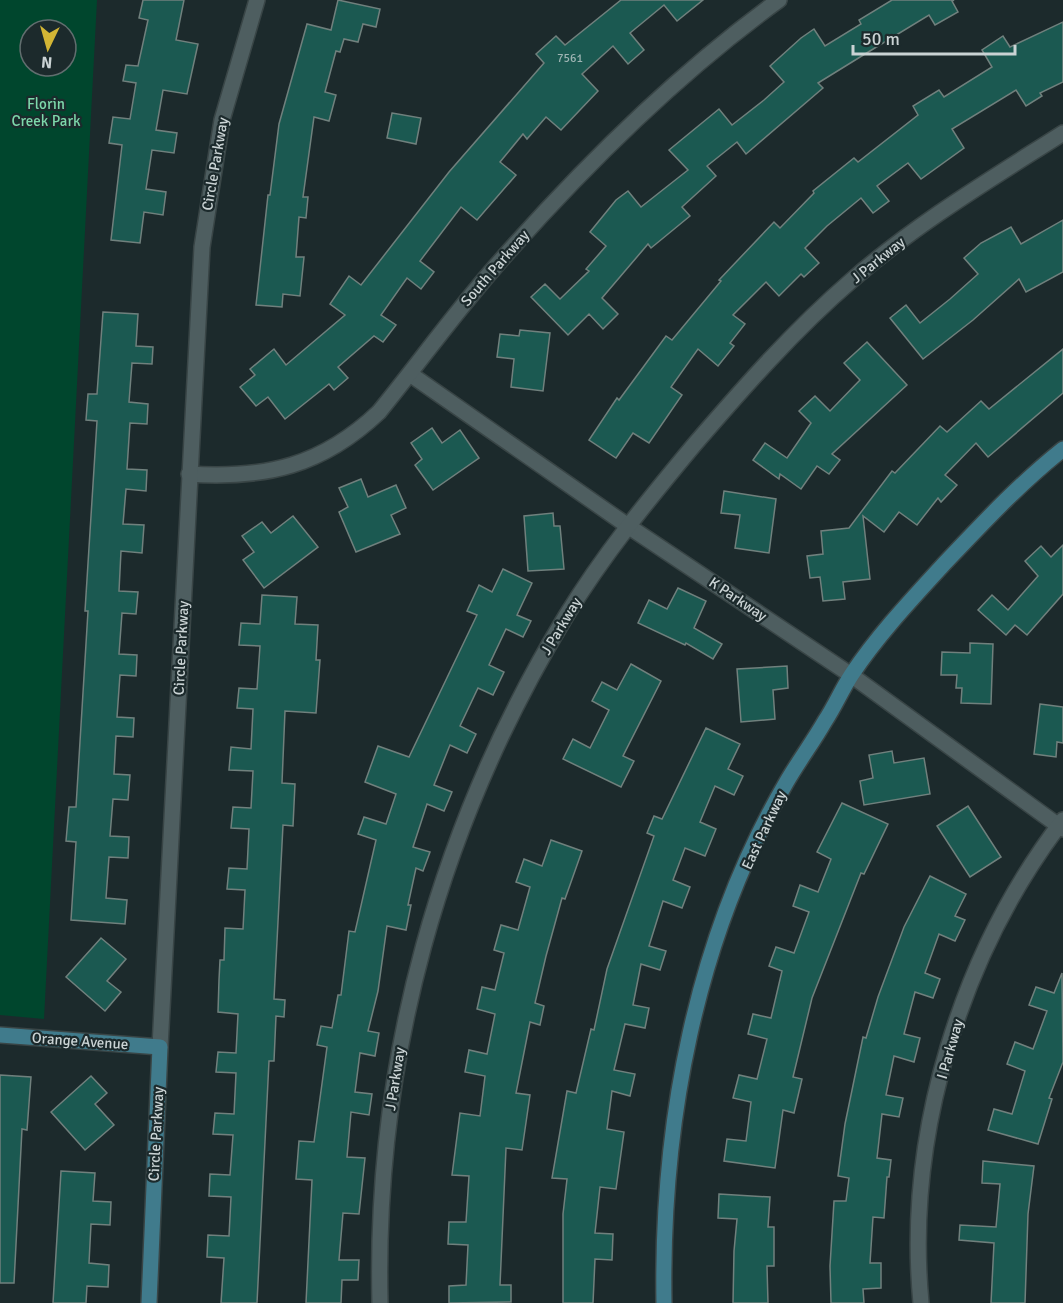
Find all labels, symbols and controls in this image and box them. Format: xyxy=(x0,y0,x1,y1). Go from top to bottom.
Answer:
north arrow xyxy=(18,18,78,78)
scale bar xyxy=(853,18,1015,56)
text: 50 m xyxy=(862,28,900,50)
text: N xyxy=(40,51,53,72)
house number: 7561 xyxy=(557,51,583,66)
park label: Florin Creek Park xyxy=(12,95,81,130)
street label: Circle Parkway xyxy=(198,116,232,212)
street label: South Parkway xyxy=(457,226,533,310)
street label: J Parkway xyxy=(847,233,909,287)
street label: K Parkway xyxy=(706,573,770,625)
street label: J Parkway xyxy=(537,594,585,658)
street label: Circle Parkway xyxy=(170,600,192,696)
street label: East Parkway xyxy=(738,788,790,872)
street label: I Parkway xyxy=(933,1017,967,1081)
street label: Orange Avenue xyxy=(31,1029,129,1053)
street label: J Parkway xyxy=(381,1046,409,1112)
street label: Circle Parkway xyxy=(145,1086,167,1182)

